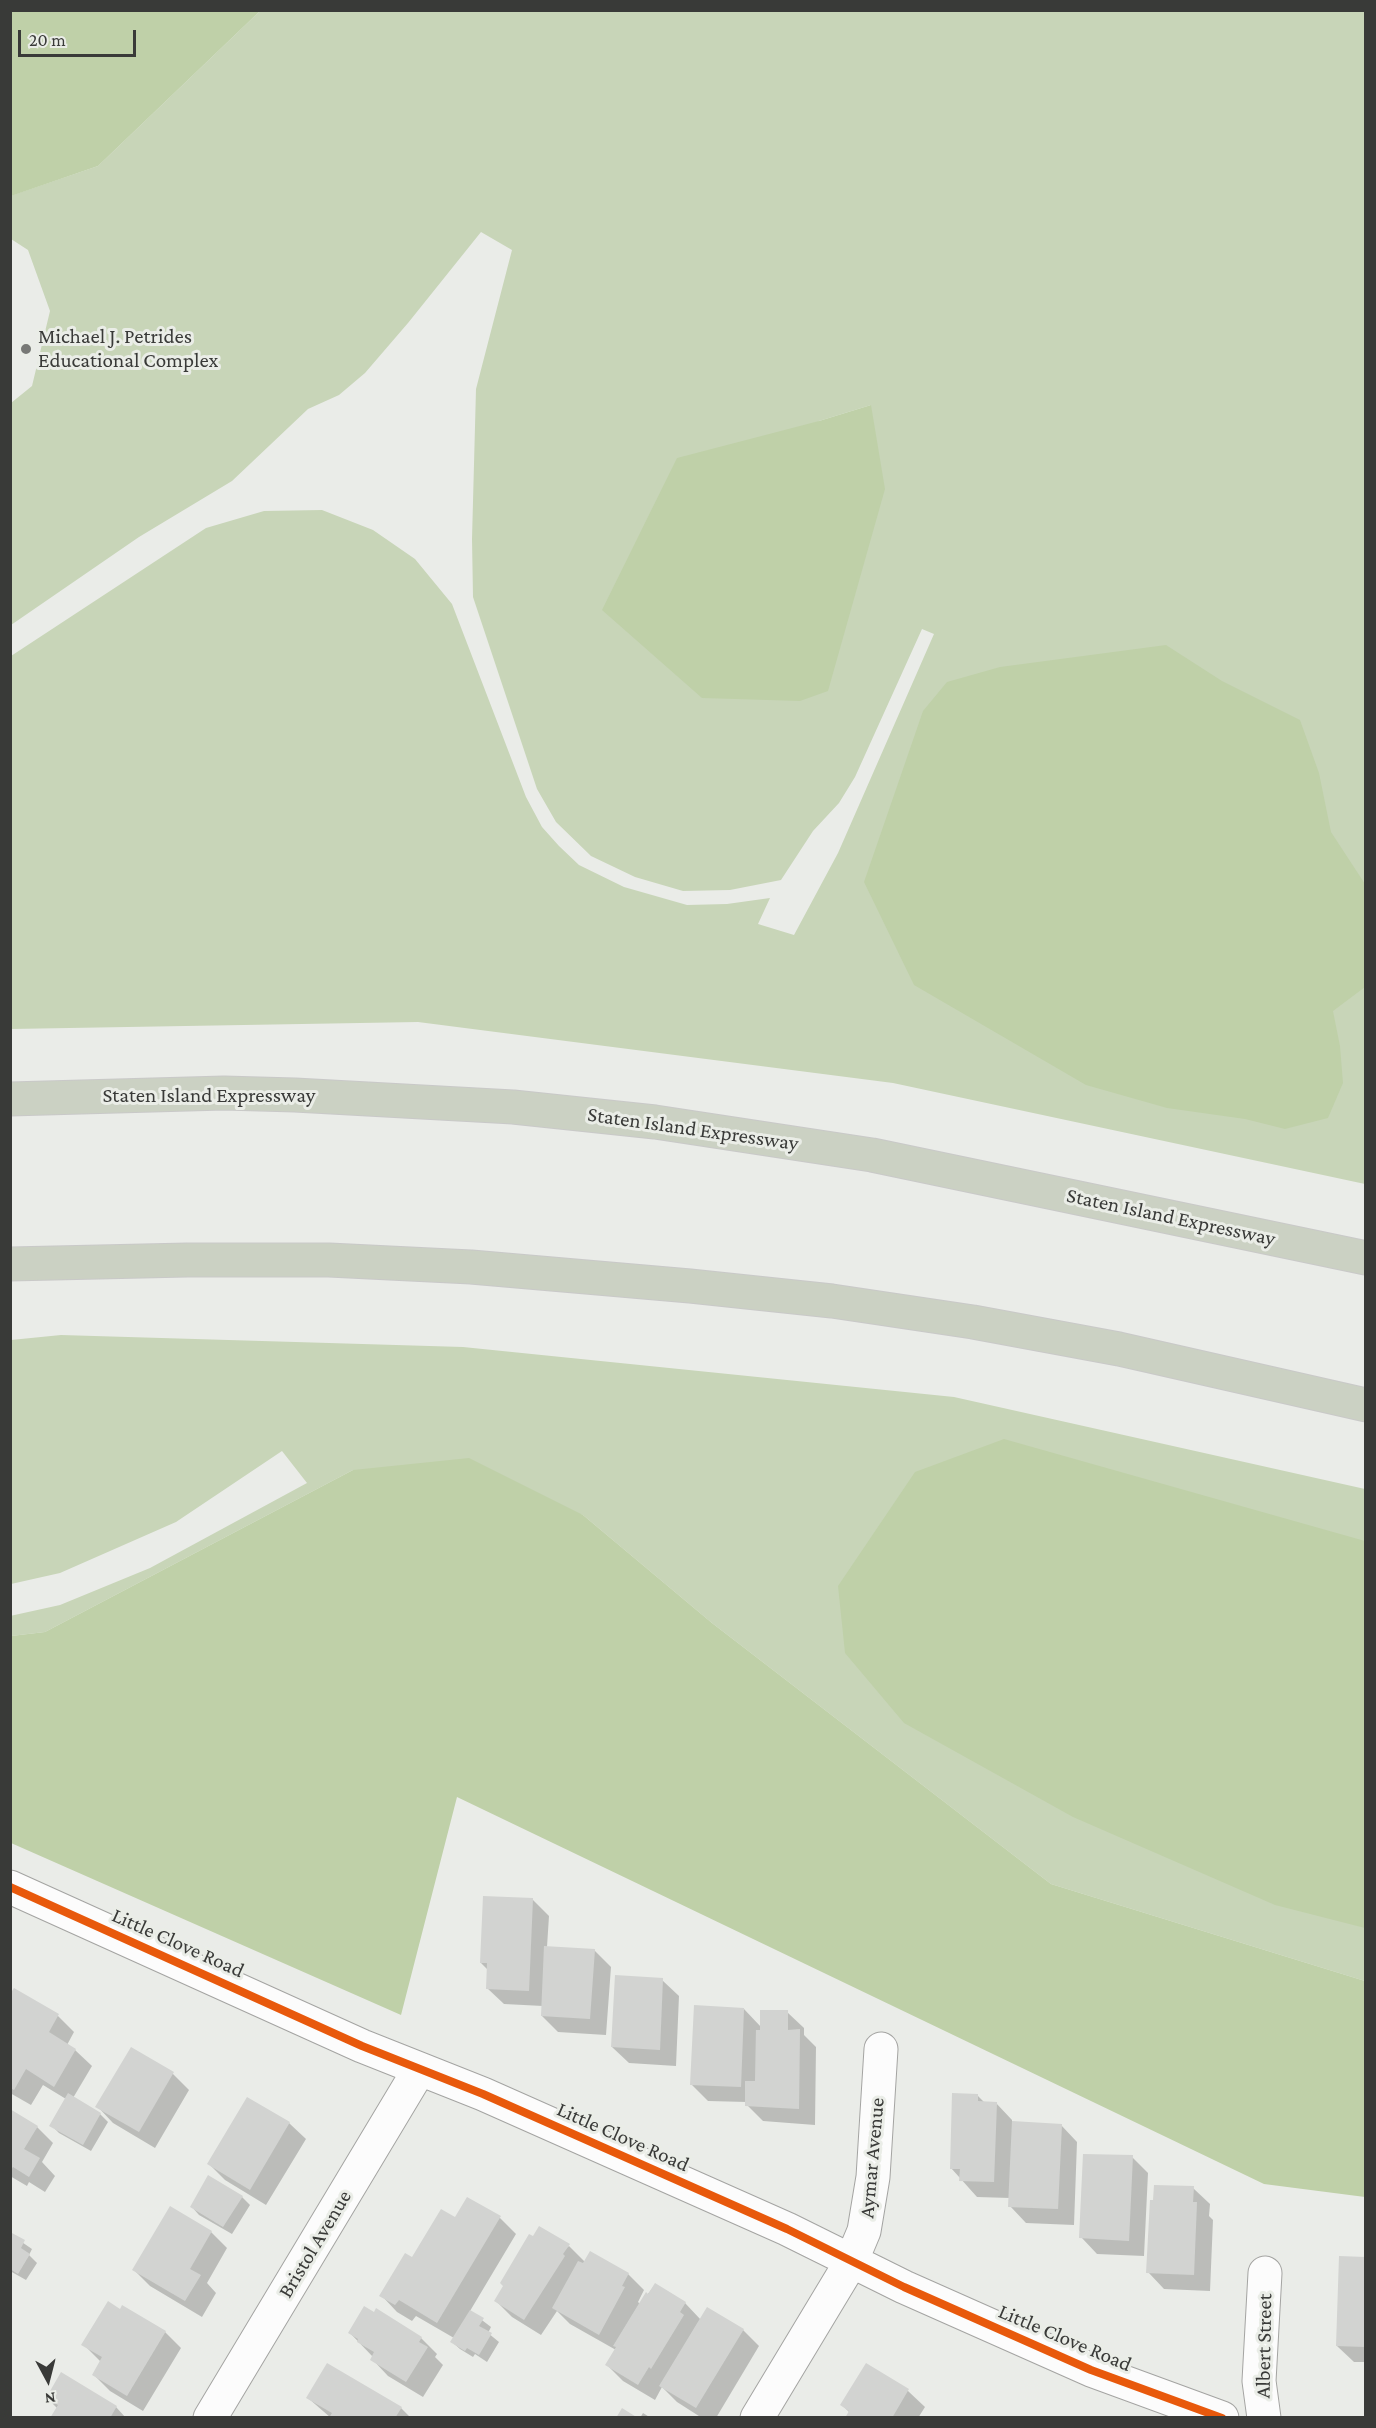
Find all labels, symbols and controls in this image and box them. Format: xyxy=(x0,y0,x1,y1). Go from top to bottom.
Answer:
scale bar xyxy=(21,18,140,56)
text: 20 m xyxy=(29,30,66,50)
place label: Michael J. Petrides Educational Complex xyxy=(38,324,218,374)
marker: Michael J. Petrides Educational Complex xyxy=(19,342,33,356)
street label: Staten Island Expressway xyxy=(103,1083,315,1109)
street label: Staten Island Expressway xyxy=(586,1102,800,1156)
street label: Staten Island Expressway xyxy=(1064,1183,1278,1251)
street label: Little Clove Road xyxy=(108,1903,248,1983)
street label: Little Clove Road xyxy=(553,2097,693,2177)
street label: Aymar Avenue xyxy=(854,2097,890,2219)
street label: Bristol Avenue xyxy=(273,2186,357,2302)
street label: Albert Street xyxy=(1250,2293,1278,2399)
street label: Little Clove Road xyxy=(995,2299,1135,2377)
north arrow xyxy=(18,2350,78,2410)
text: N xyxy=(44,2389,57,2407)

